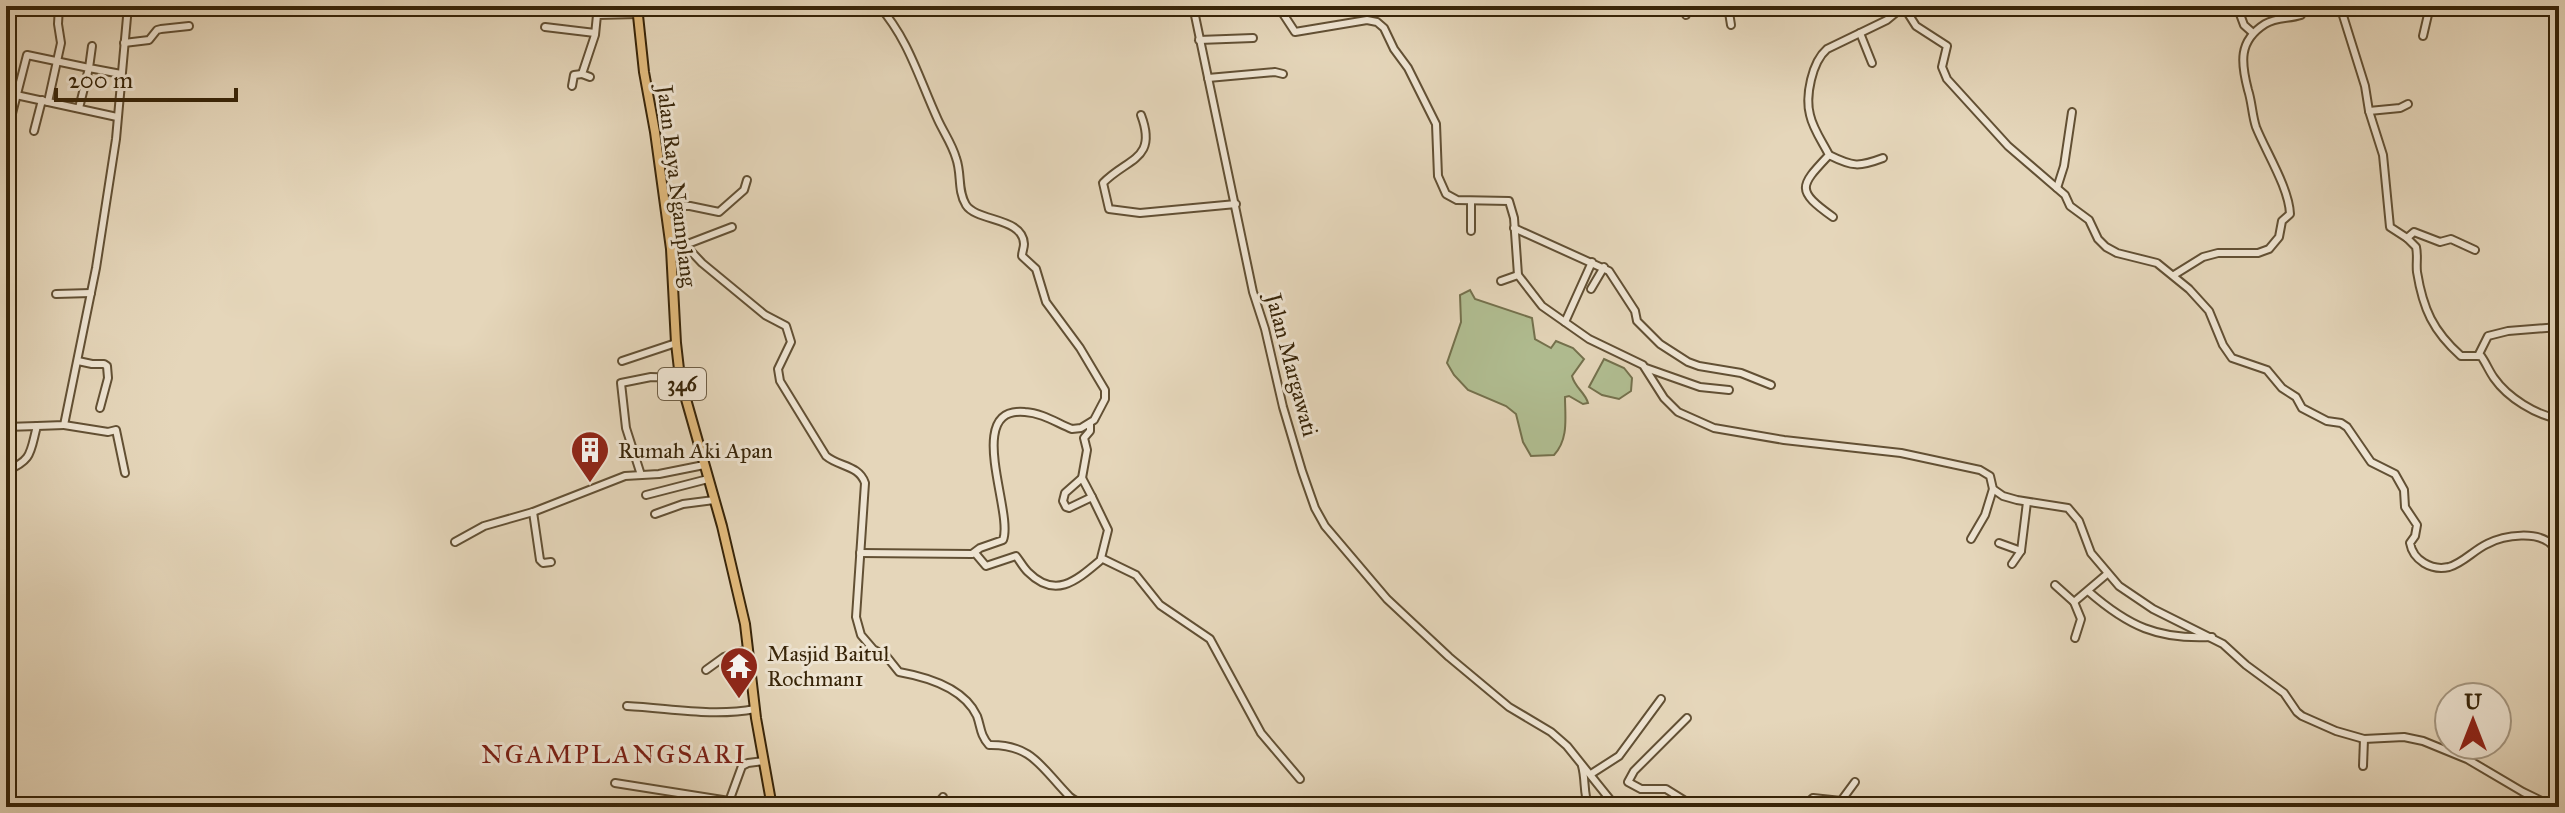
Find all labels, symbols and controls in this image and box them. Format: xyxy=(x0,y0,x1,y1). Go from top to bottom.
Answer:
scale bar xyxy=(56,52,236,102)
text: 200 m xyxy=(68,65,133,95)
street label: Jalan Raya Ngamplang xyxy=(651,82,703,289)
street label: Jalan Margawati xyxy=(1259,289,1324,439)
road number: 346 xyxy=(658,368,706,400)
building icon: Rumah Aki Apan xyxy=(569,429,611,484)
place label: Rumah Aki Apan xyxy=(618,437,773,464)
place label: Masjid Baitul Rochman1 xyxy=(767,640,889,692)
temple icon: Masjid Baitul Rochman1 xyxy=(718,645,760,700)
north arrow xyxy=(2433,681,2513,761)
text: U xyxy=(2464,688,2482,715)
district label: NGAMPLANGSARI xyxy=(481,738,747,770)

